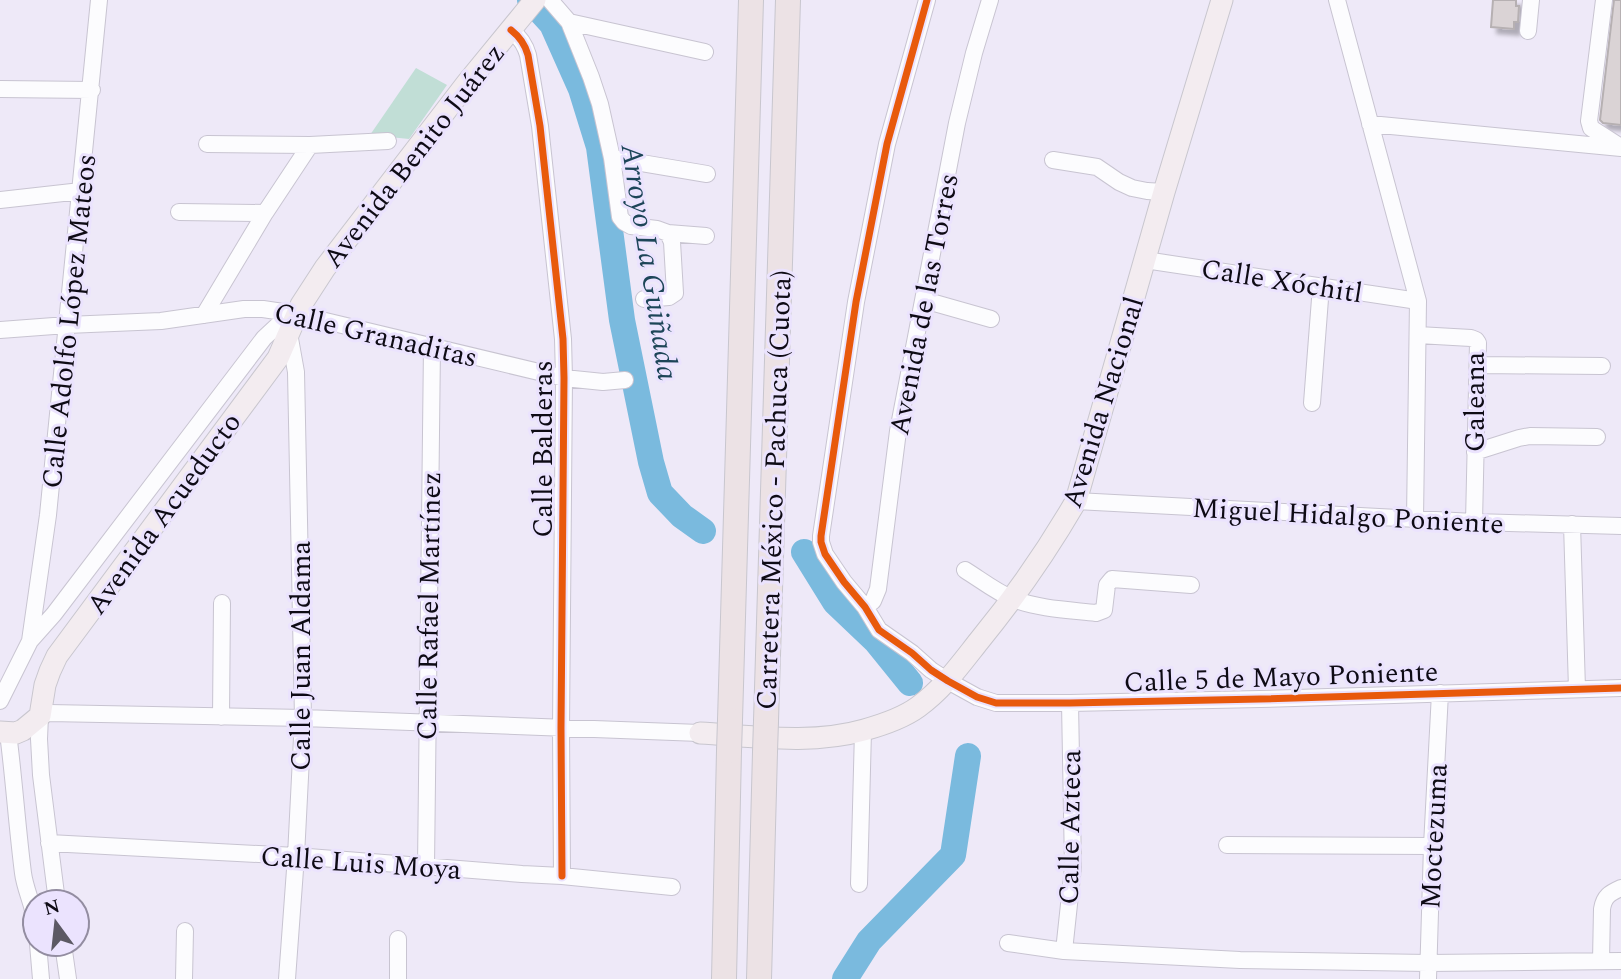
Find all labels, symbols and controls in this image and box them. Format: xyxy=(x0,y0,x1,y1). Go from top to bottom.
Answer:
street label: Avenida Benito Juárez xyxy=(312,34,516,278)
water label: Arroyo La Guiñada xyxy=(607,140,690,384)
street label: Calle Adolfo López Mateos xyxy=(31,152,108,491)
street label: Avenida de las Torres xyxy=(878,170,971,439)
street label: Calle Xóchitl xyxy=(1198,248,1366,315)
street label: Carretera México - Pachuca (Cuota) xyxy=(745,269,804,711)
street label: Calle Granaditas xyxy=(270,291,482,380)
street label: Avenida Nacional xyxy=(1051,291,1156,514)
street label: Galeana xyxy=(1454,351,1497,452)
street label: Calle Balderas xyxy=(522,360,565,538)
street label: Avenida Acueducto xyxy=(76,404,252,624)
street label: Calle Rafael Martínez xyxy=(406,471,453,741)
street label: Miguel Hidalgo Poniente xyxy=(1191,487,1505,546)
street label: Calle Juan Aldama xyxy=(280,541,323,771)
street label: Calle 5 de Mayo Poniente xyxy=(1123,651,1439,704)
street label: Calle Azteca xyxy=(1048,749,1093,905)
street label: Moctezuma xyxy=(1409,762,1460,910)
street label: Calle Luis Moya xyxy=(259,835,463,892)
north arrow xyxy=(21,888,91,958)
text: N xyxy=(41,892,63,924)

